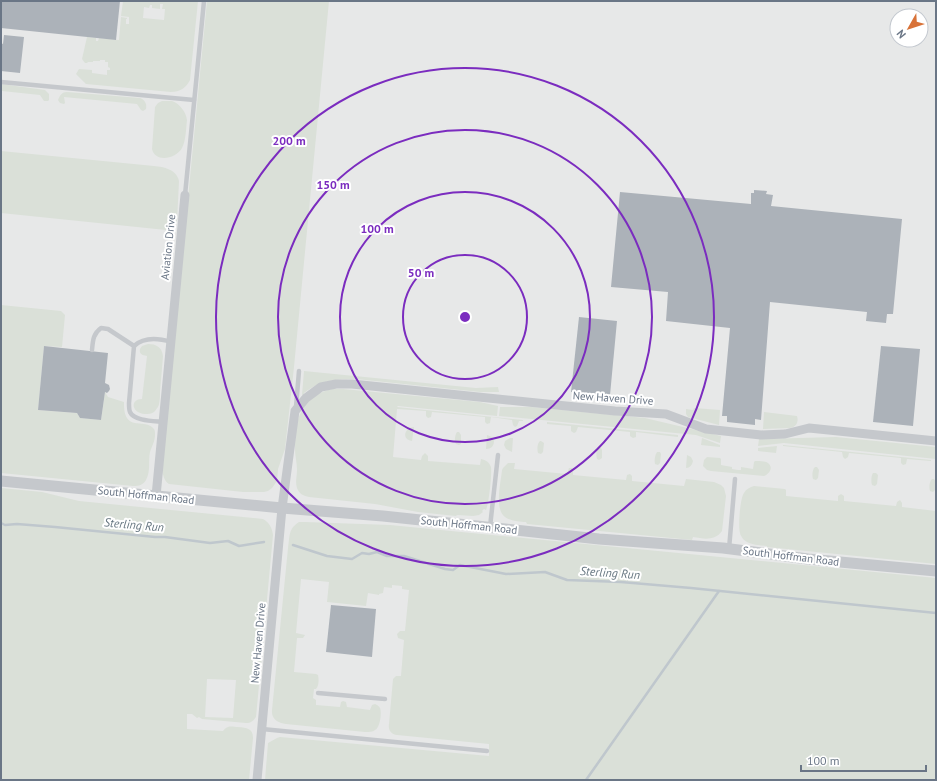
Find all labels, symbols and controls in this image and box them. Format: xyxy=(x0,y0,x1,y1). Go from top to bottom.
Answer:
north arrow xyxy=(889,8,929,48)
text: N xyxy=(894,27,909,42)
text: 200 m xyxy=(272,133,306,148)
text: 150 m xyxy=(316,177,350,192)
street label: Aviation Drive xyxy=(158,213,178,281)
text: 100 m xyxy=(360,221,394,236)
text: 50 m xyxy=(408,265,434,280)
centre of rings xyxy=(458,310,472,324)
street label: New Haven Drive xyxy=(572,388,654,408)
street label: South Hoffman Road xyxy=(97,483,195,507)
street label: South Hoffman Road xyxy=(420,513,518,537)
water label: Sterling Run xyxy=(103,514,165,535)
street label: South Hoffman Road xyxy=(742,543,840,569)
water label: Sterling Run xyxy=(580,563,641,582)
street label: New Haven Drive xyxy=(248,602,269,684)
scale bar xyxy=(801,747,926,773)
text: 100 m xyxy=(807,753,840,768)

